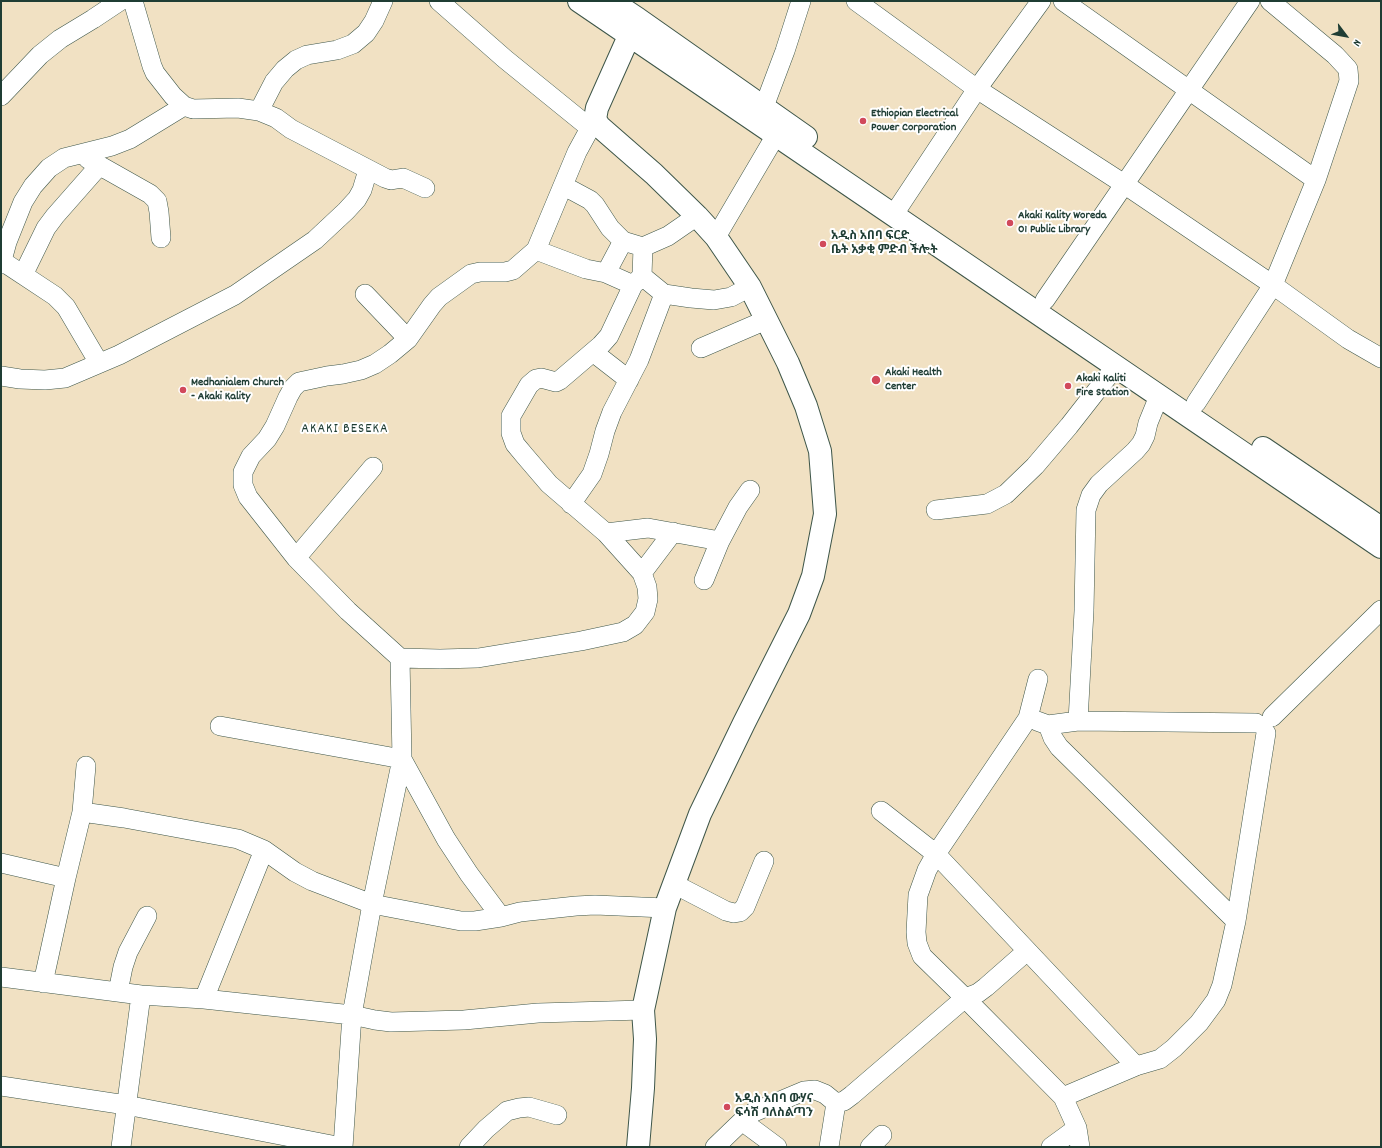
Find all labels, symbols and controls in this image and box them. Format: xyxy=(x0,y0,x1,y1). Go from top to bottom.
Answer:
north arrow xyxy=(1326,16,1366,56)
text: N xyxy=(1348,36,1364,49)
place label: Ethiopian Electrical Power Corporation xyxy=(871,107,958,135)
marker: Ethiopian Electrical Power Corporation xyxy=(858,116,868,126)
place label: Akaki Kality Woreda 01 Public Library xyxy=(1018,209,1106,237)
marker: Akaki Kality Woreda 01 Public Library xyxy=(1005,218,1015,228)
place label: አዲስ አበባ ፍርድ ቤት አቃቂ ምድብ ችሎት xyxy=(831,230,938,258)
marker: አዲስ አበባ ፍርድ ቤት አቃቂ ምድብ ችሎት xyxy=(818,239,828,249)
place label: Akaki Health Center xyxy=(885,366,942,394)
place label: Akaki Kaliti Fire Station xyxy=(1076,372,1129,400)
marker: Akaki Health Center xyxy=(870,374,882,386)
place label: Medhanialem Church - Akaki Kality xyxy=(191,376,284,404)
marker: Akaki Kaliti Fire Station xyxy=(1063,381,1073,391)
marker: Medhanialem Church - Akaki Kality xyxy=(178,385,188,395)
district label: AKAKI BESEKA xyxy=(301,422,389,438)
place label: አዲስ አበባ ውሃና ፍሳሽ ባለስልጣን xyxy=(735,1093,813,1121)
marker: አዲስ አበባ ውሃና ፍሳሽ ባለስልጣን xyxy=(722,1102,732,1112)

